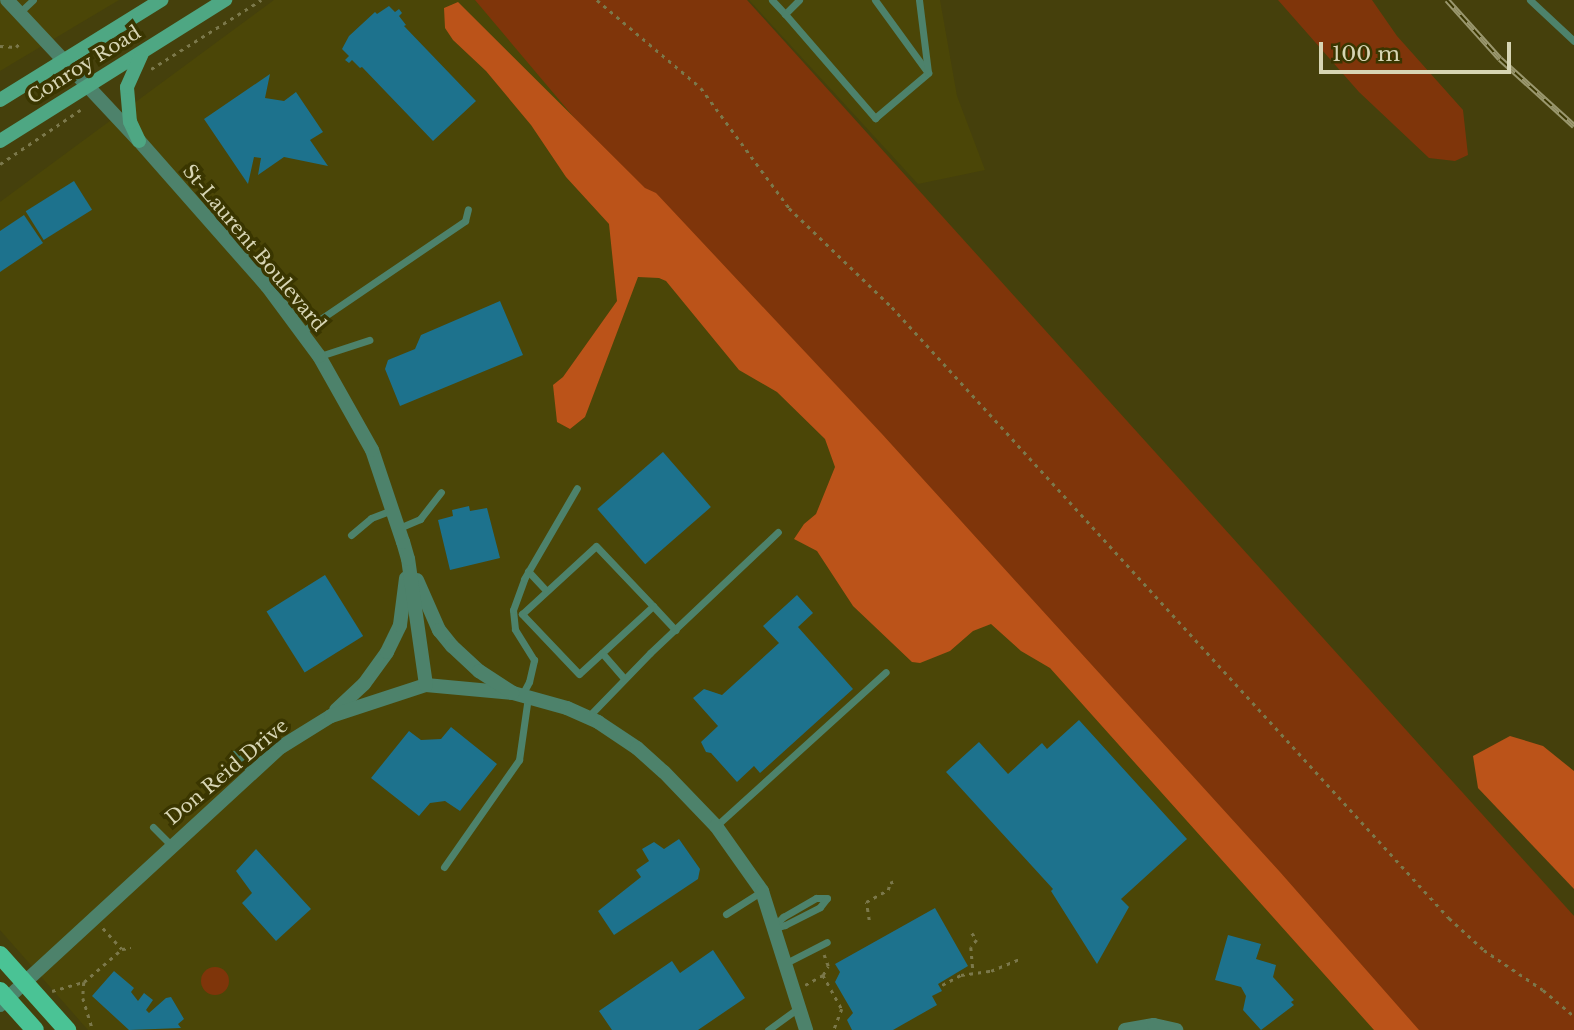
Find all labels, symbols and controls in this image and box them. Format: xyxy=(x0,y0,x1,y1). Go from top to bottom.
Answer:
street label: Conroy Road xyxy=(23,21,145,109)
scale bar xyxy=(1322,28,1514,72)
text: 100 m xyxy=(1332,41,1400,67)
street label: St-Laurent Boulevard xyxy=(178,160,330,336)
street label: Don Reid Drive xyxy=(161,714,293,830)

